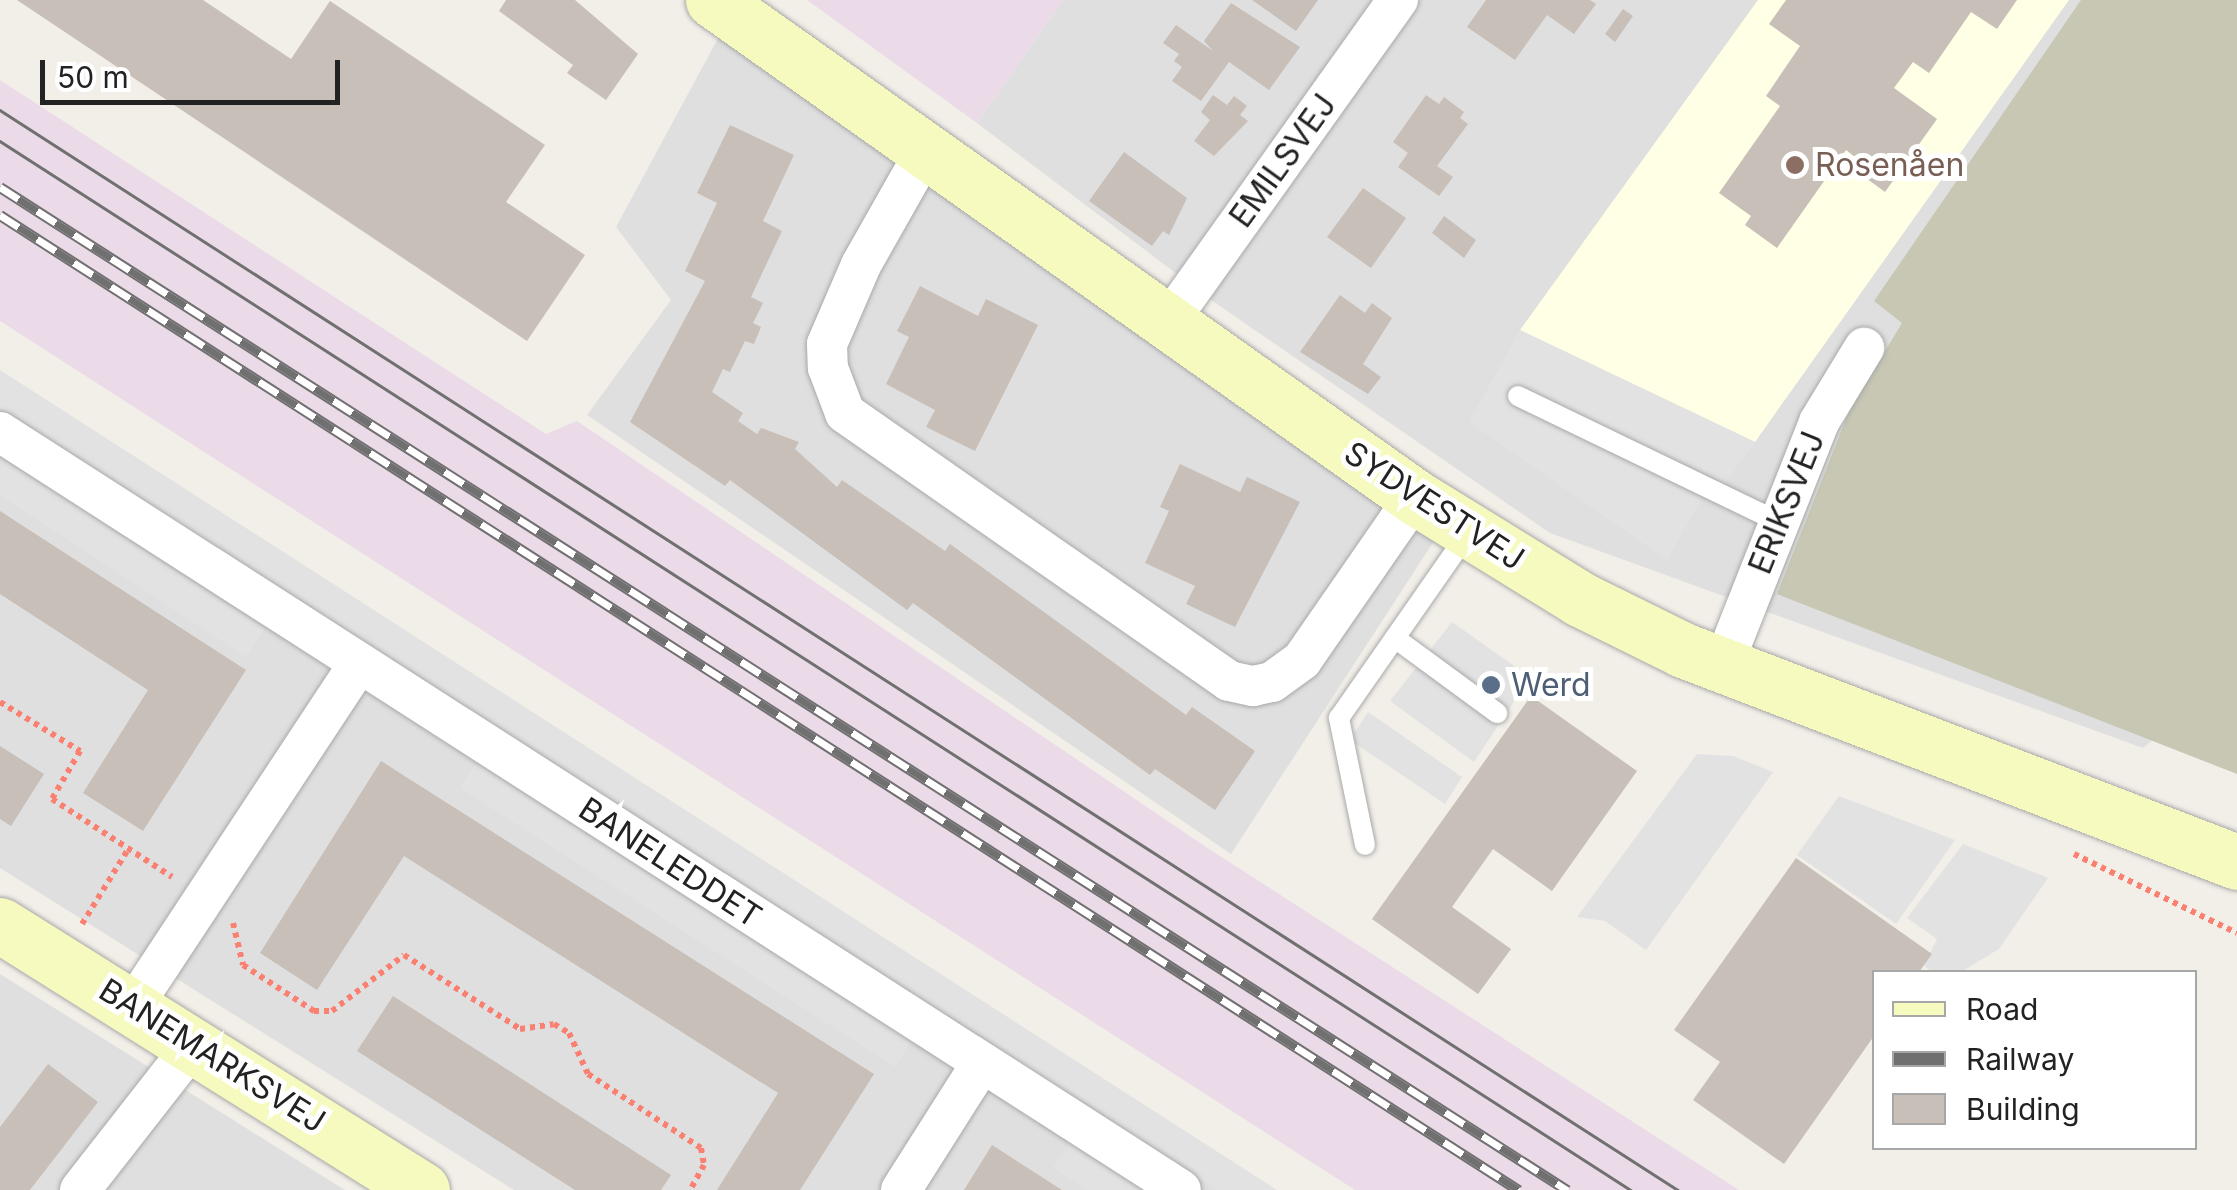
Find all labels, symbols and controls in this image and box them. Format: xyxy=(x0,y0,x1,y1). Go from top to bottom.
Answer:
scale bar xyxy=(45,40,345,102)
text: 50 m xyxy=(57,59,129,95)
street label: EMILSVEJ xyxy=(1222,87,1344,235)
place label: Rosenåen xyxy=(1815,146,1964,184)
marker: Rosenåen xyxy=(1784,154,1806,176)
street label: ERIKSVEJ xyxy=(1741,426,1833,580)
street label: SYDVESTVEJ xyxy=(1337,434,1531,578)
place label: Werd xyxy=(1511,666,1591,704)
marker: Werd xyxy=(1480,674,1502,696)
street label: BANELEDDET xyxy=(572,790,768,936)
legend xyxy=(1872,970,2197,1150)
street label: BANEMARKSVEJ xyxy=(92,971,332,1141)
text: Road xyxy=(1966,991,2038,1027)
text: Railway xyxy=(1966,1041,2074,1077)
text: Building xyxy=(1966,1091,2080,1127)

